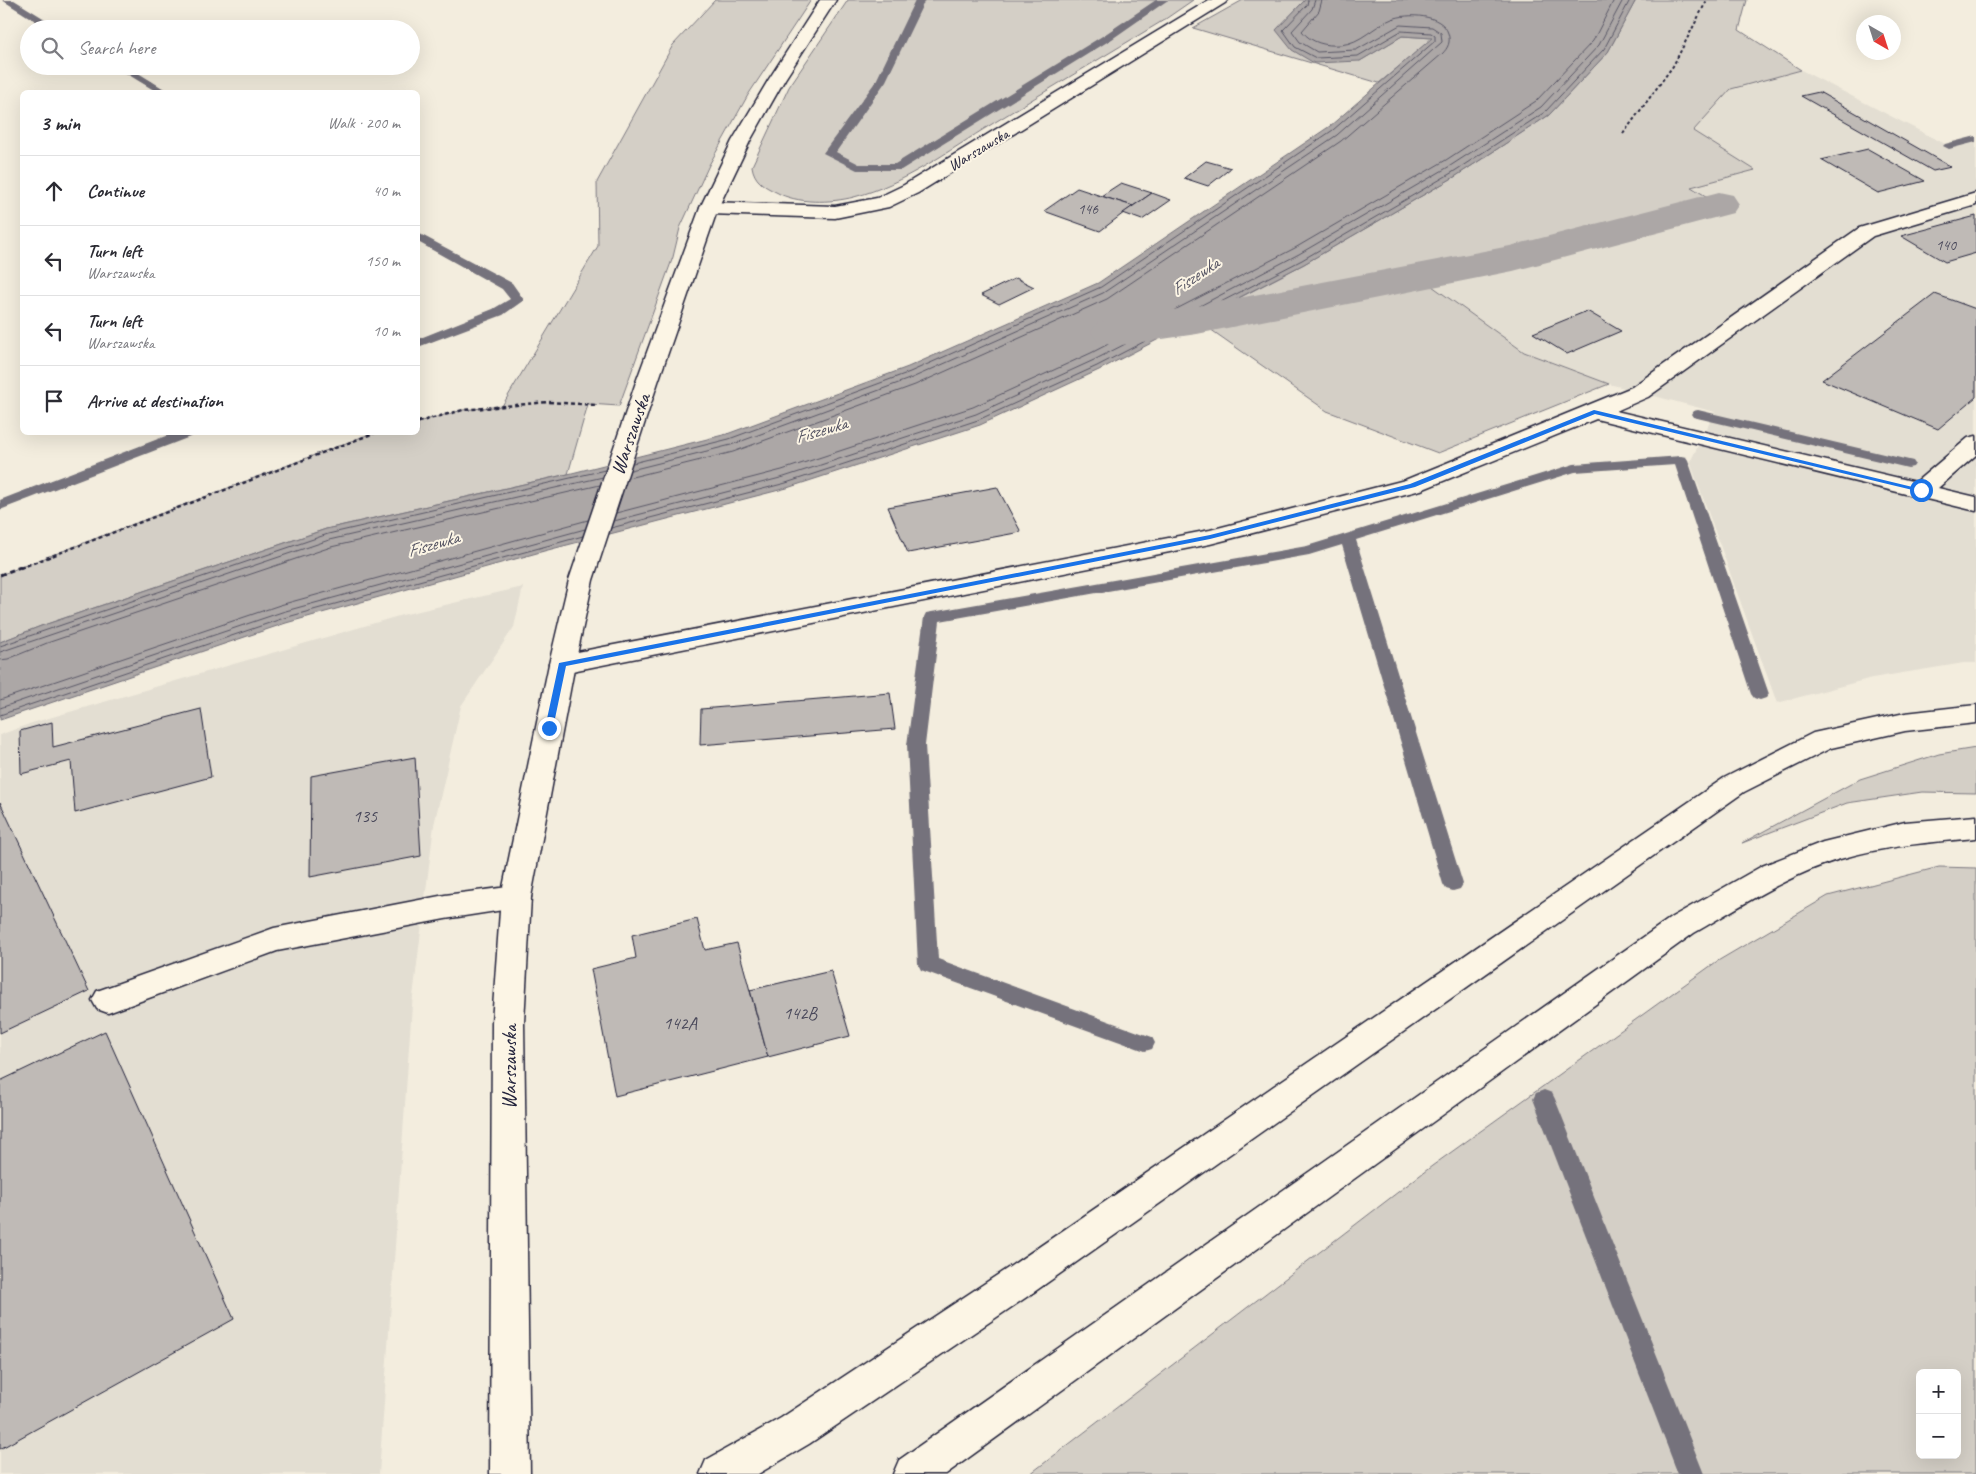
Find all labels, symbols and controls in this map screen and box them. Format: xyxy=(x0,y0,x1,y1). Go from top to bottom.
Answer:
north arrow xyxy=(1856,15,1901,60)
search box xyxy=(20,20,420,75)
icon: search xyxy=(38,34,66,62)
text: Search here xyxy=(78,36,155,60)
text: 3 min xyxy=(40,110,80,136)
text: Walk · 200 m xyxy=(328,113,400,133)
street label: Warszawska xyxy=(945,123,1014,176)
icon: ahead xyxy=(40,177,68,205)
text: Continue xyxy=(87,179,144,203)
text: 40 m xyxy=(373,181,400,201)
house number: 146 xyxy=(1078,200,1099,219)
house number: 140 xyxy=(1936,236,1957,255)
text: Turn left xyxy=(87,239,142,263)
icon: left xyxy=(40,247,68,275)
text: 150 m xyxy=(366,251,400,271)
water label: Fiszewka xyxy=(1167,251,1225,300)
text: Warszawska xyxy=(87,263,154,283)
text: Turn left xyxy=(87,309,142,333)
icon: left xyxy=(40,317,68,345)
text: 10 m xyxy=(373,321,400,341)
text: Warszawska xyxy=(87,333,154,353)
icon: arrive xyxy=(40,387,68,415)
text: Arrive at destination xyxy=(87,389,223,413)
street label: Warszawska xyxy=(605,389,657,478)
water label: Fiszewka xyxy=(793,411,852,448)
route start xyxy=(1910,479,1933,502)
water label: Fiszewka xyxy=(405,525,464,562)
route end xyxy=(538,717,561,740)
house number: 135 xyxy=(353,805,378,827)
house number: 142B xyxy=(783,1002,818,1024)
house number: 142A xyxy=(663,1012,698,1034)
street label: Warszawska xyxy=(497,1023,522,1109)
map controls xyxy=(1916,1369,1961,1459)
button: + xyxy=(1916,1369,1961,1414)
button: − xyxy=(1916,1414,1961,1459)

